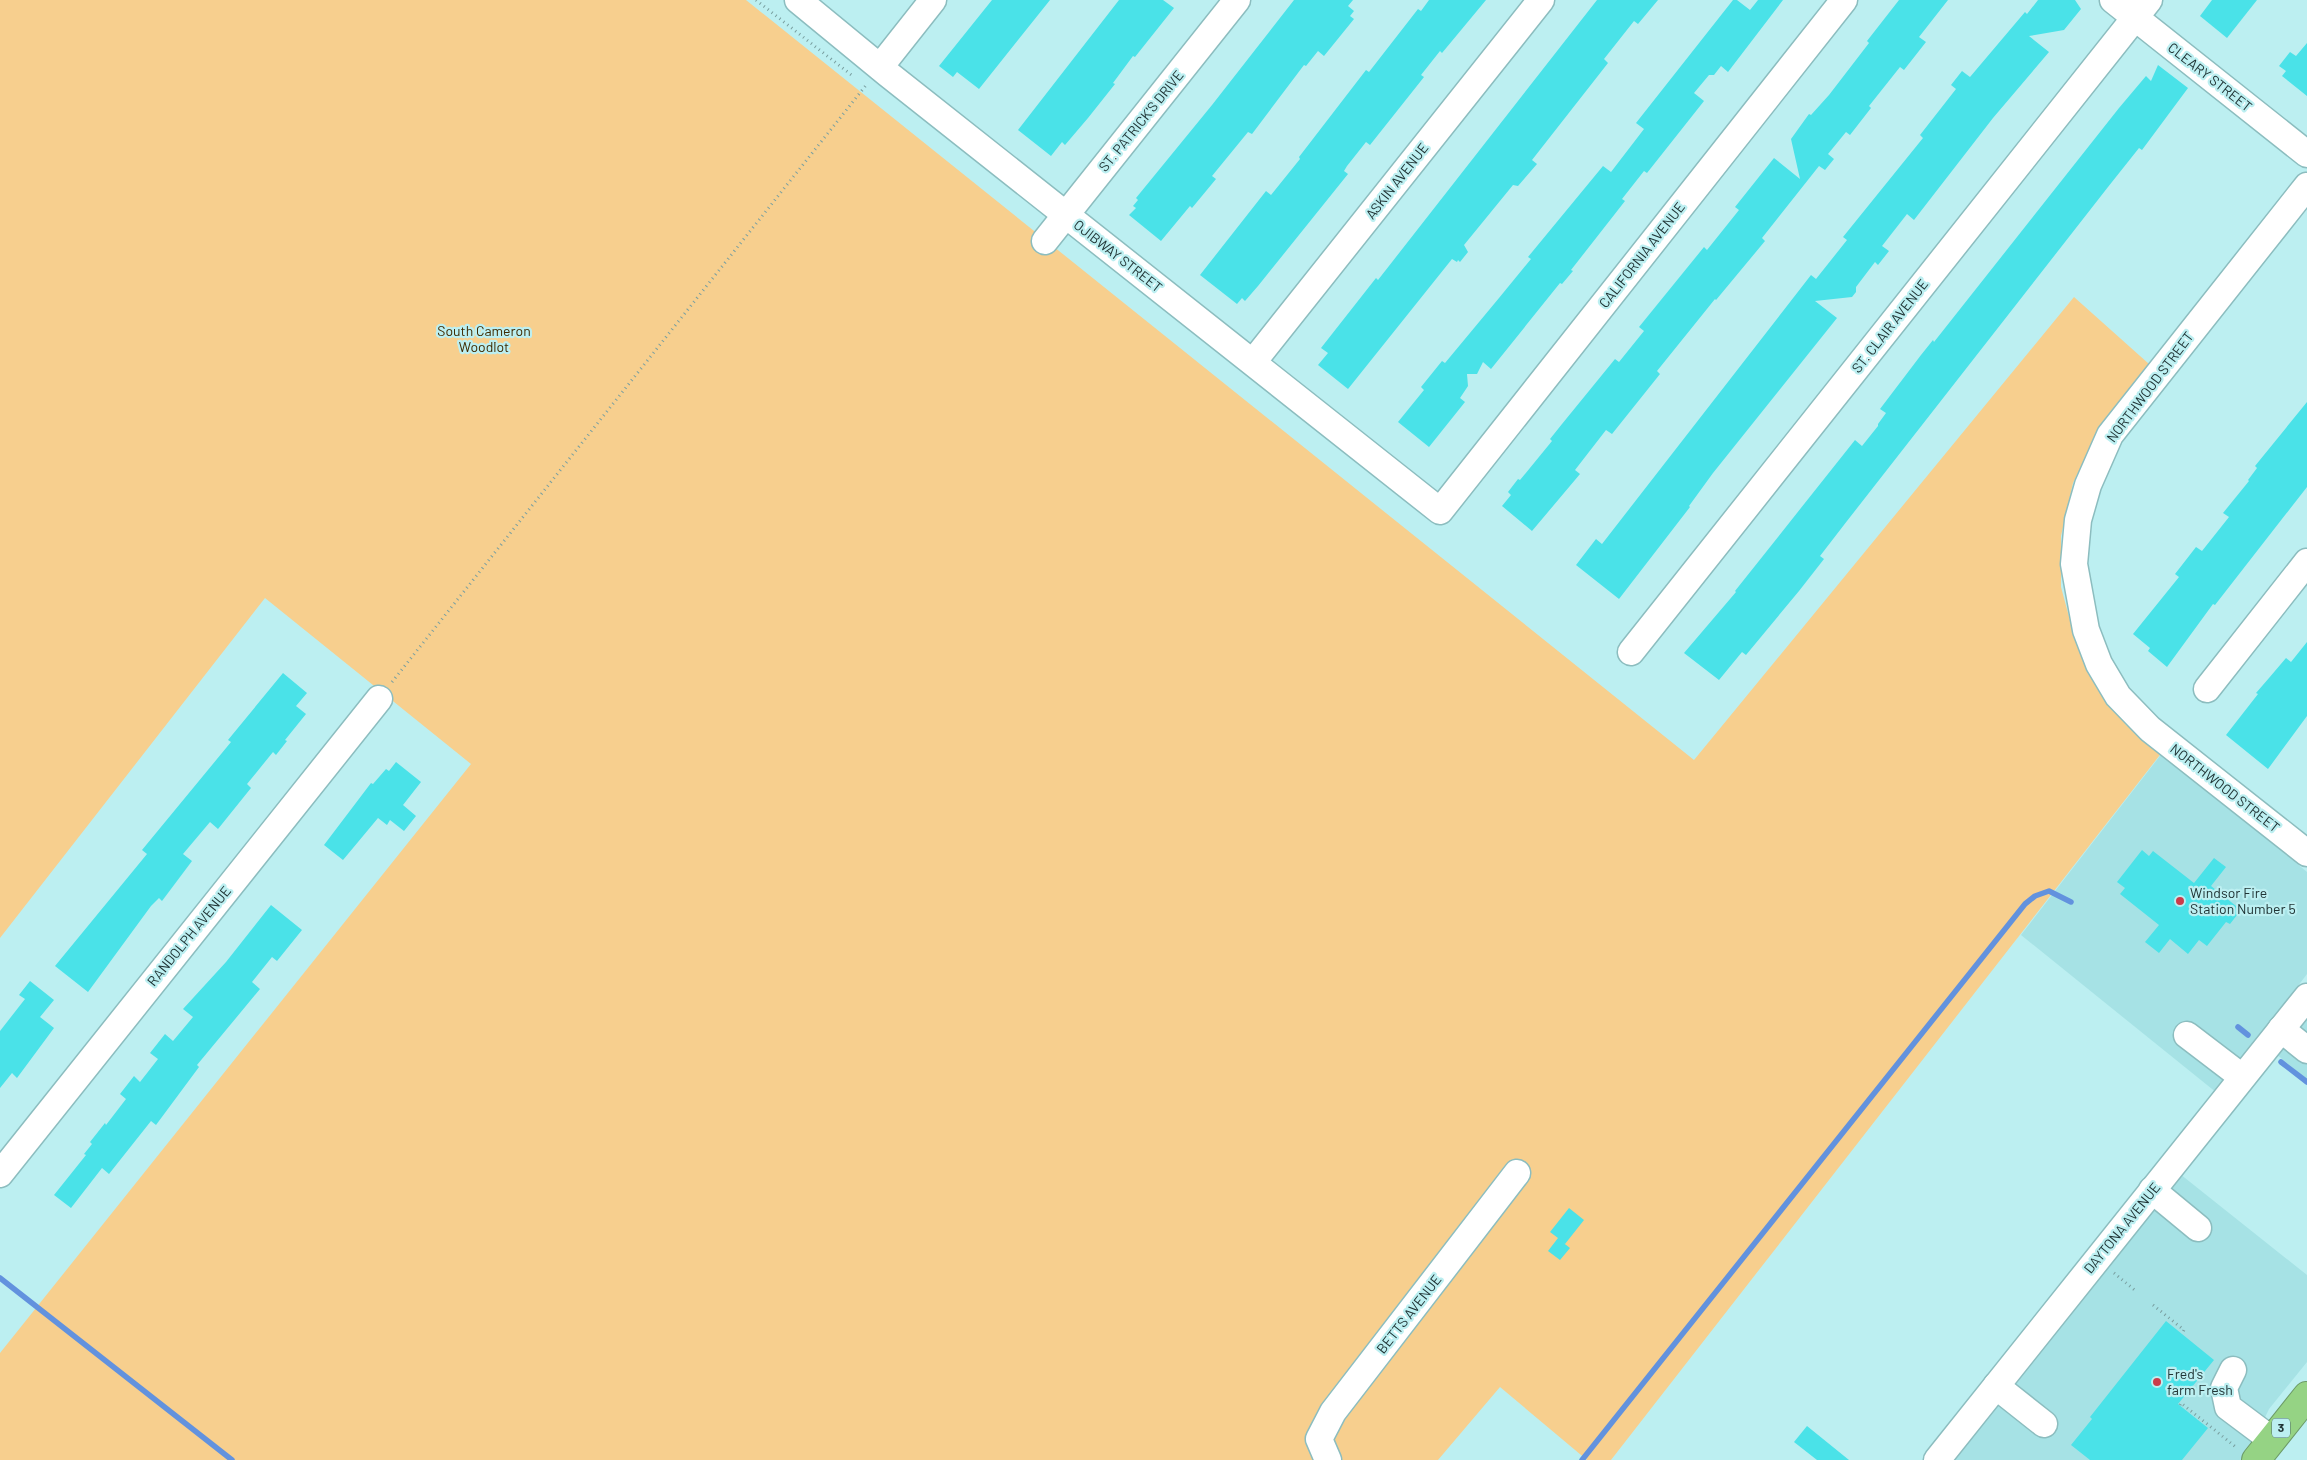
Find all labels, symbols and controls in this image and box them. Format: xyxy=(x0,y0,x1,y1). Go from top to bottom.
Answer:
street label: CLEARY STREET xyxy=(2165,39,2256,115)
street label: ST. PATRICK'S DRIVE xyxy=(1095,67,1187,175)
street label: ASKIN AVENUE xyxy=(1362,139,1432,222)
street label: CALIFORNIA AVENUE xyxy=(1595,198,1688,311)
street label: OJIBWAY STREET xyxy=(1071,216,1166,295)
street label: ST. CLAIR AVENUE xyxy=(1848,276,1931,376)
park label: South Cameron Woodlot xyxy=(437,322,531,355)
street label: NORTHWOOD STREET xyxy=(2102,328,2197,445)
street label: NORTHWOOD STREET xyxy=(2167,740,2283,836)
street label: RANDOLPH AVENUE xyxy=(143,882,234,989)
place label: Windsor Fire Station Number 5 xyxy=(2190,884,2296,917)
marker: Windsor Fire Station Number 5 xyxy=(2174,895,2186,907)
street label: DAYTONA AVENUE xyxy=(2080,1179,2163,1277)
street label: BETTS AVENUE xyxy=(1373,1271,1445,1357)
place label: Fred's farm Fresh xyxy=(2167,1365,2233,1398)
marker: Fred's farm Fresh xyxy=(2151,1376,2163,1388)
road number: 3 xyxy=(2272,1419,2290,1438)

